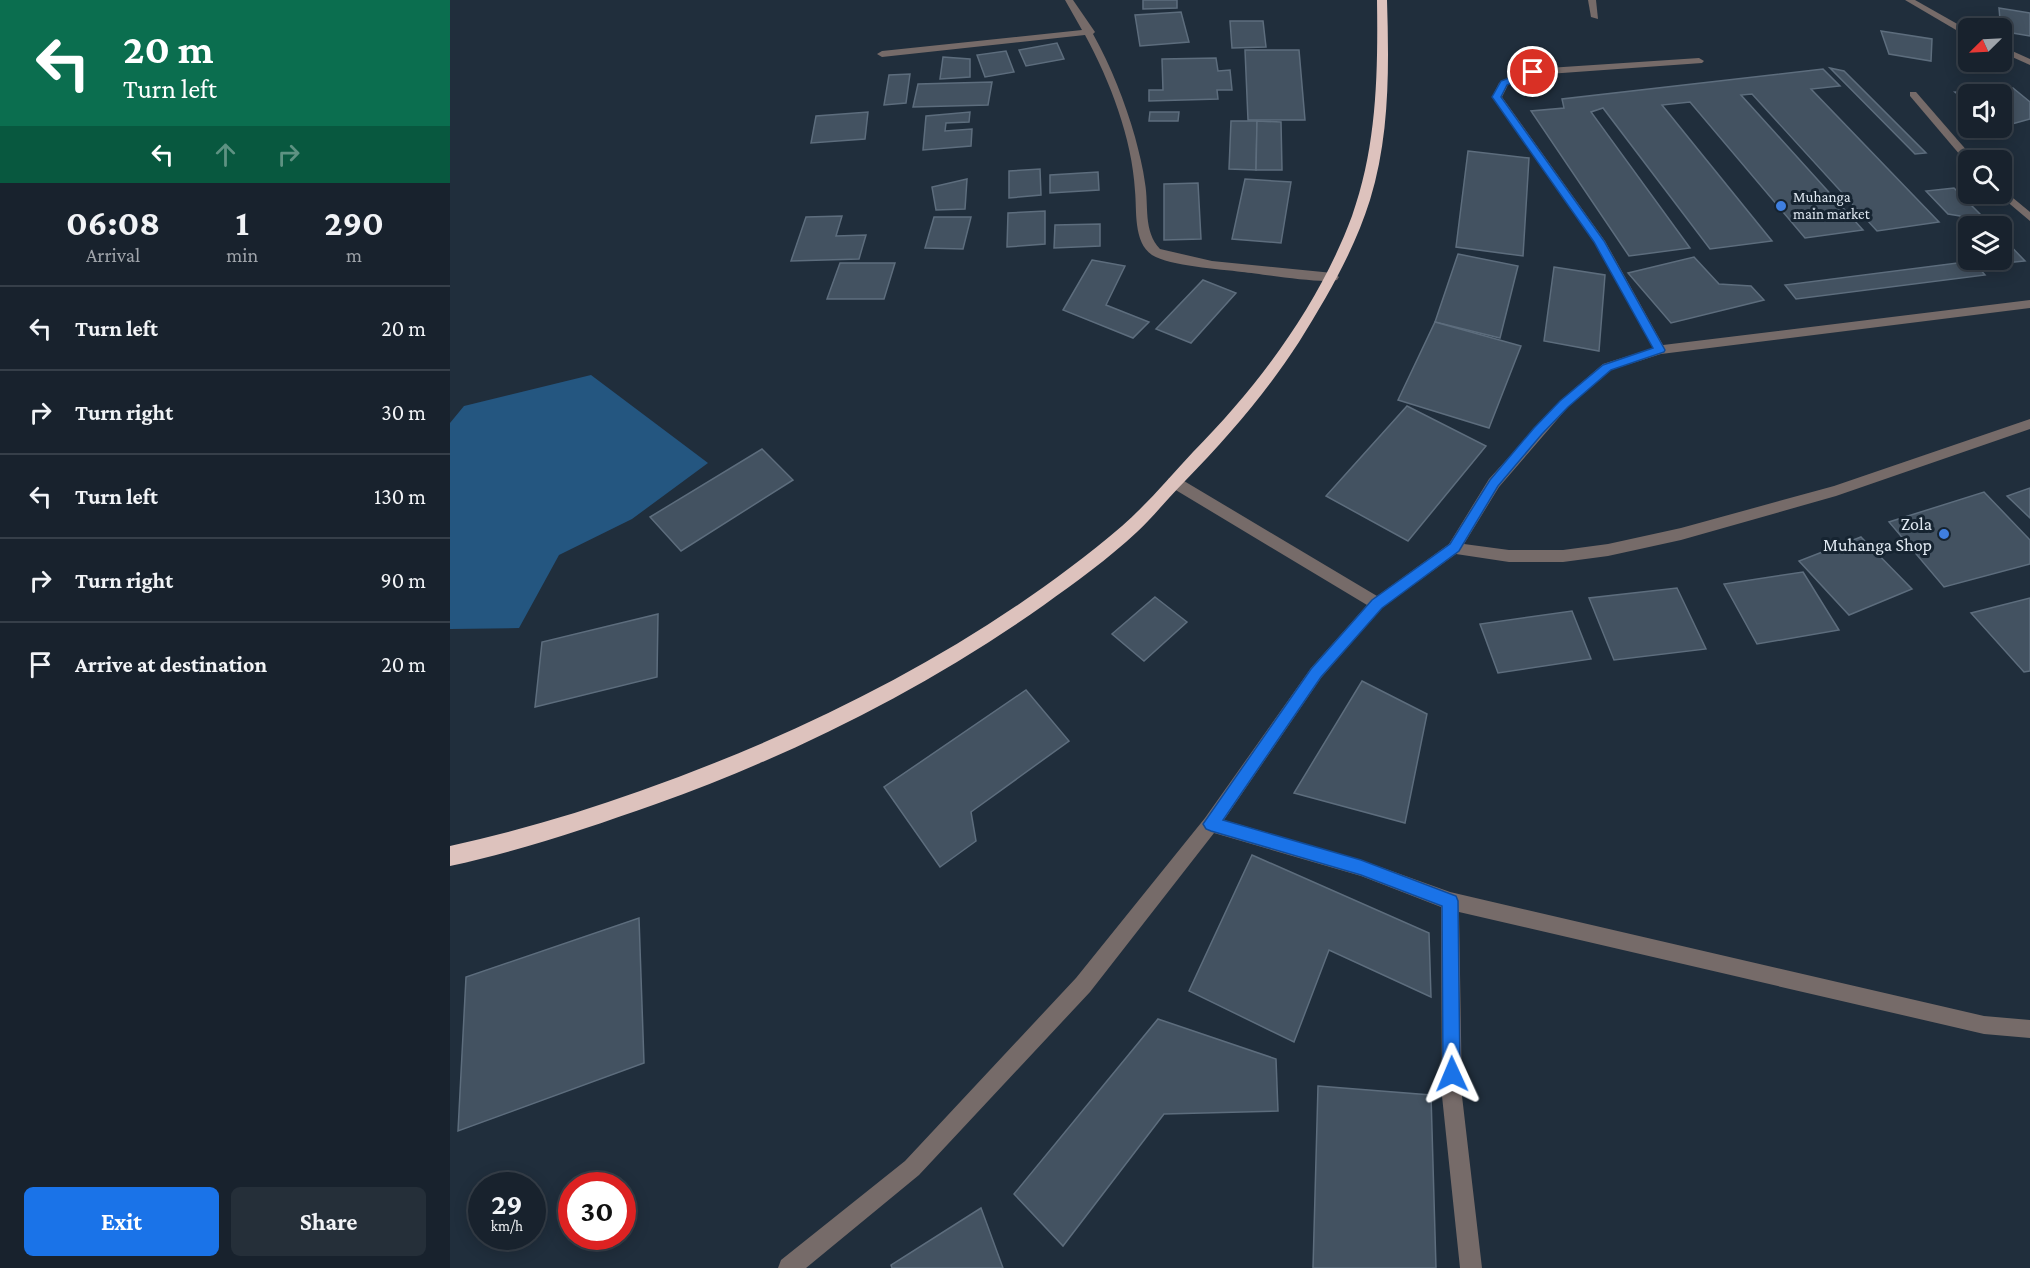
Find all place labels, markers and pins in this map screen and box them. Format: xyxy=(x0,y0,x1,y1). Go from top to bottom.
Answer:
pin xyxy=(1507,46,1558,97)
place label: Muhanga main market xyxy=(1793,189,1871,222)
marker: Muhanga main market xyxy=(1774,199,1788,213)
place label: Zola Muhanga Shop xyxy=(1823,514,1932,555)
marker: Zola Muhanga Shop xyxy=(1937,527,1951,541)

